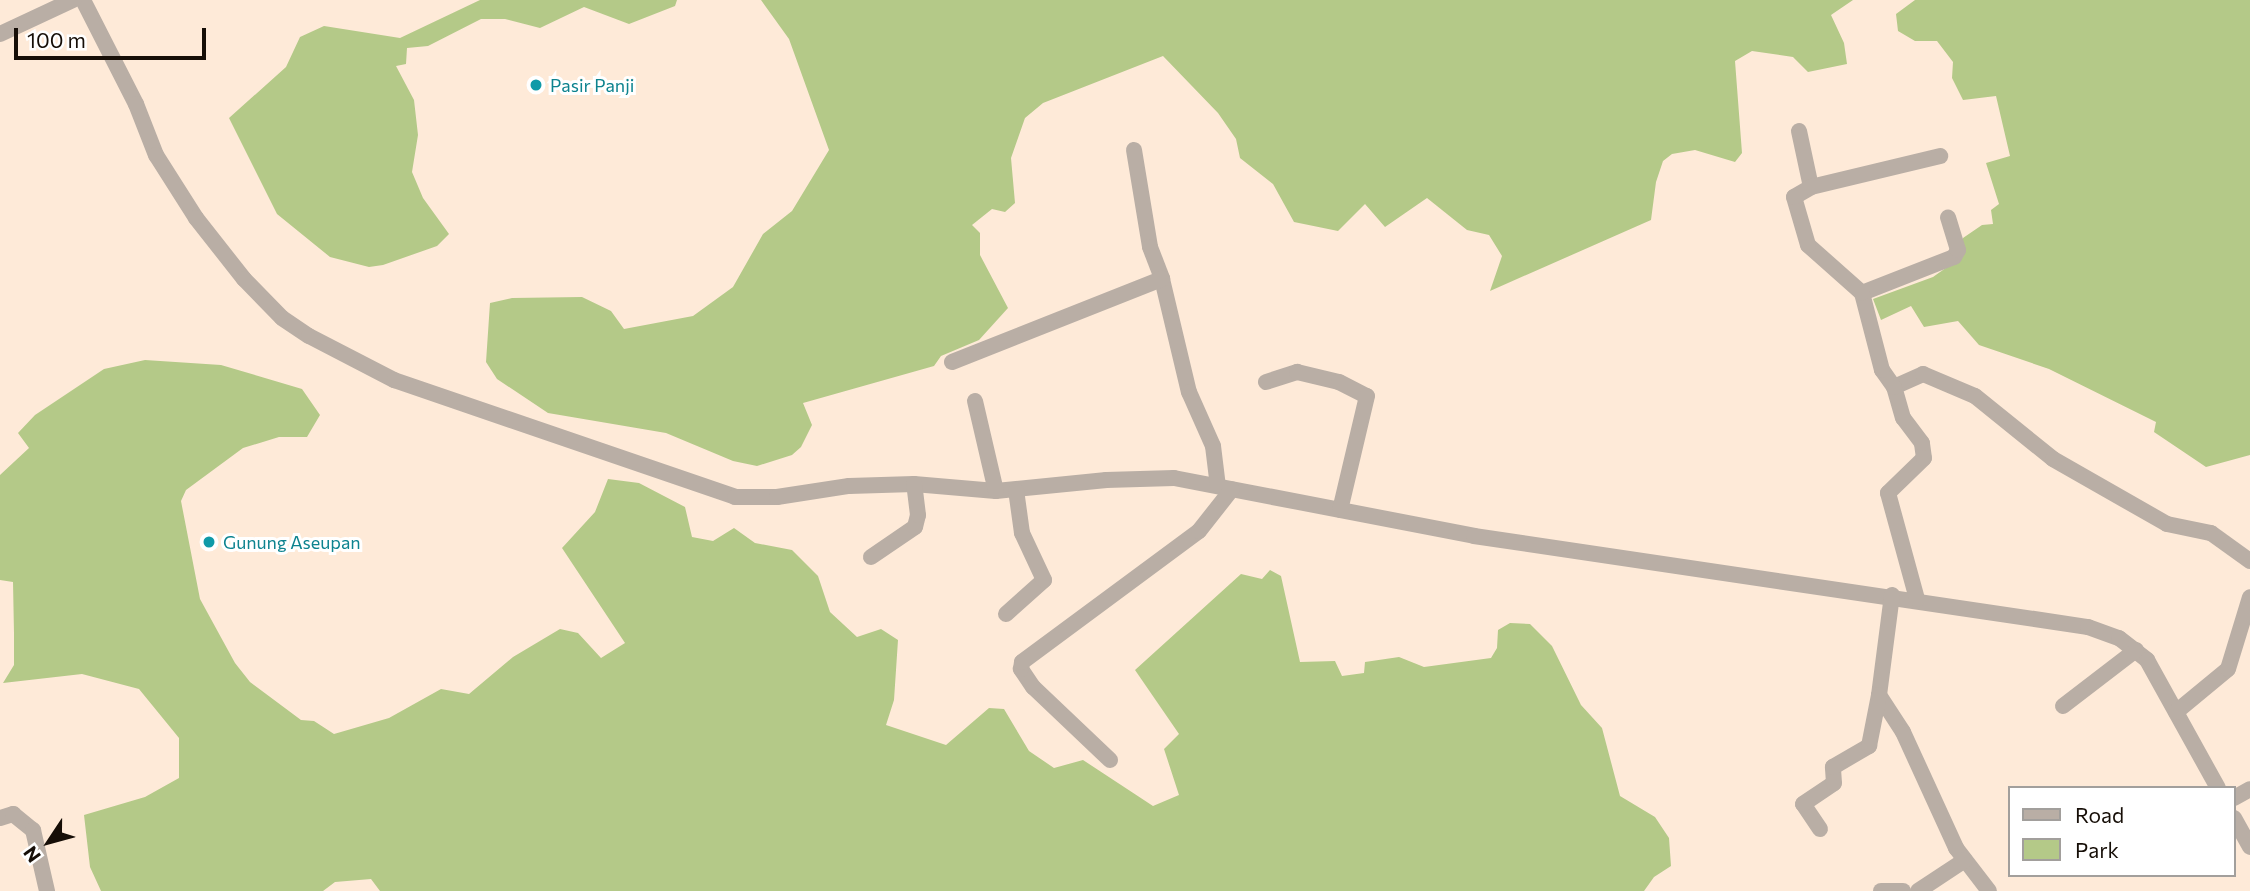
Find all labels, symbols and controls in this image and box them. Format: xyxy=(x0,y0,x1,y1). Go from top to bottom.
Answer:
scale bar xyxy=(18,14,210,58)
text: 100 m xyxy=(27,27,86,52)
place label: Pasir Panji xyxy=(550,74,634,96)
marker: Pasir Panji xyxy=(528,77,544,93)
place label: Gunung Aseupan xyxy=(223,531,361,553)
marker: Gunung Aseupan xyxy=(201,534,217,550)
legend xyxy=(2008,786,2236,877)
text: Road xyxy=(2075,802,2124,827)
north arrow xyxy=(14,807,84,877)
text: Park xyxy=(2075,837,2119,862)
text: N xyxy=(18,842,45,867)

